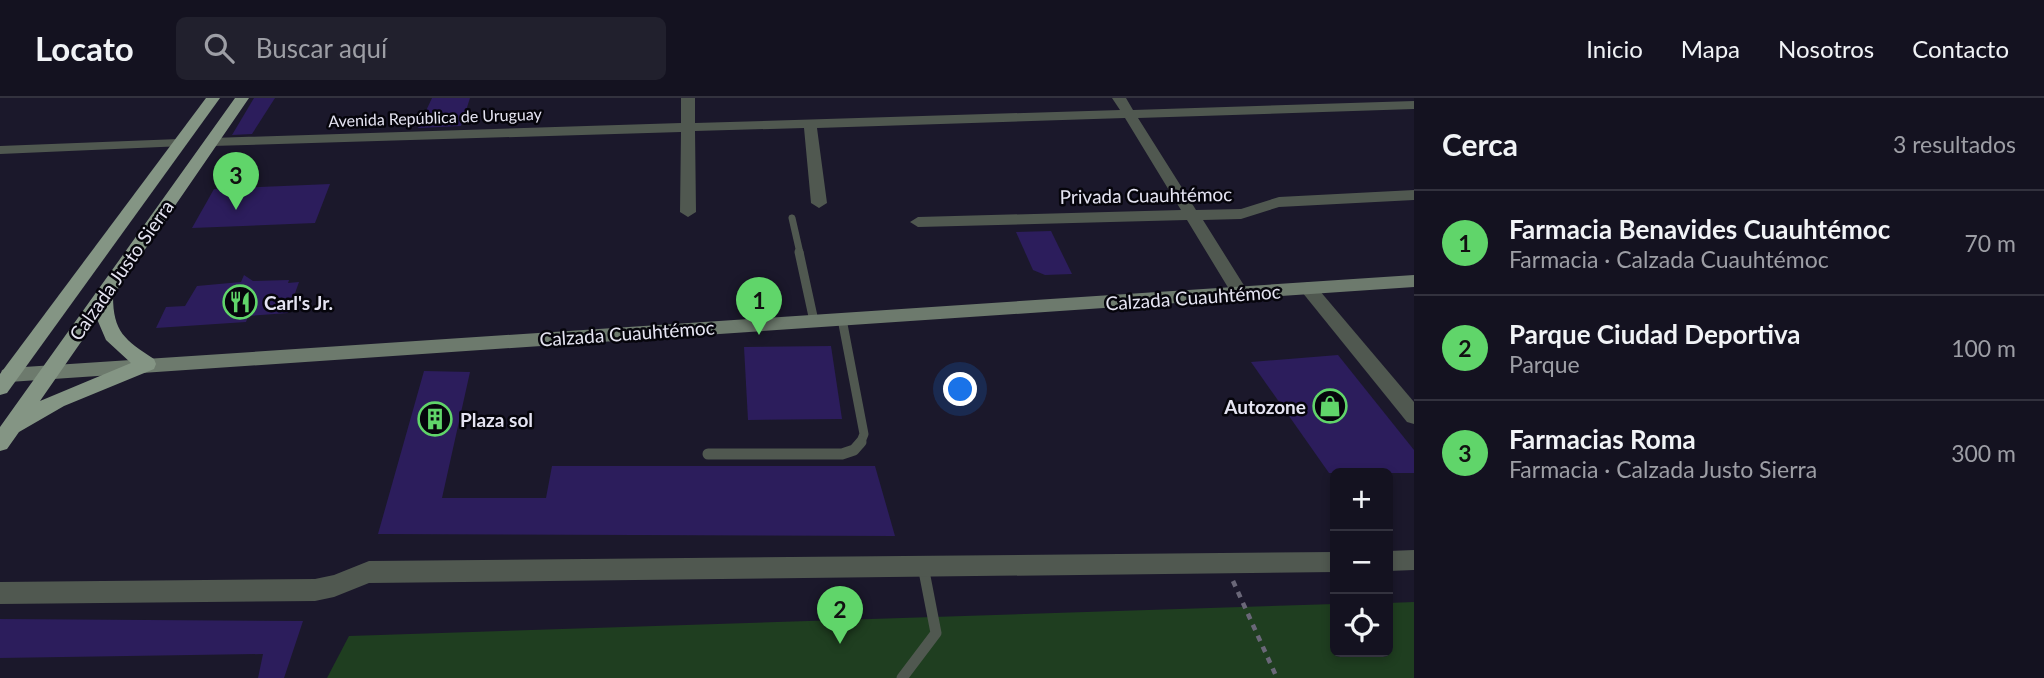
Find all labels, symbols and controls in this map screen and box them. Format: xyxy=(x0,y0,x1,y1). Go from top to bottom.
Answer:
search box xyxy=(176,17,666,80)
text: Locato xyxy=(35,28,134,68)
icon: search xyxy=(200,29,238,67)
text: Buscar aquí xyxy=(256,32,387,64)
text: Inicio xyxy=(1586,34,1643,63)
text: Mapa xyxy=(1681,34,1740,63)
text: Nosotros xyxy=(1778,34,1874,63)
text: Contacto xyxy=(1912,34,2009,63)
street label: Avenida República de Uruguay xyxy=(328,104,543,130)
text: Cerca xyxy=(1442,126,1518,162)
text: 3 resultados xyxy=(1893,130,2016,158)
pin: 3 xyxy=(213,152,259,210)
street label: Privada Cuauhtémoc xyxy=(1060,182,1232,208)
street label: Calzada Justo Sierra xyxy=(64,195,178,345)
text: Farmacia Benavides Cuauhtémoc xyxy=(1509,213,1890,245)
text: 1 xyxy=(1458,229,1472,257)
text: 70 m xyxy=(1965,229,2016,257)
text: Farmacia · Calzada Cuauhtémoc xyxy=(1509,245,1829,273)
pin: 1 xyxy=(736,277,782,335)
street label: Calzada Cuauhtémoc xyxy=(1105,279,1281,315)
restaurant icon: Carl's Jr. xyxy=(221,283,259,321)
place label: Carl's Jr. xyxy=(264,291,333,314)
street label: Calzada Cuauhtémoc xyxy=(539,315,715,351)
text: Parque Ciudad Deportiva xyxy=(1509,318,1801,350)
text: 2 xyxy=(1458,334,1472,362)
text: 100 m xyxy=(1951,334,2016,362)
text: Parque xyxy=(1509,350,1580,378)
your location xyxy=(943,372,977,406)
shop icon: Autozone xyxy=(1311,387,1349,425)
place label: Autozone xyxy=(1223,395,1306,418)
building icon: Plaza sol xyxy=(416,400,454,438)
place label: Plaza sol xyxy=(460,408,533,431)
text: Farmacias Roma xyxy=(1509,423,1696,455)
text: 3 xyxy=(1458,439,1472,467)
text: 300 m xyxy=(1951,439,2016,467)
text: Farmacia · Calzada Justo Sierra xyxy=(1509,455,1817,483)
map controls xyxy=(1330,468,1393,657)
button: + xyxy=(1330,468,1393,531)
button: − xyxy=(1330,531,1393,594)
pin: 2 xyxy=(817,586,863,644)
button: locate xyxy=(1330,594,1393,657)

